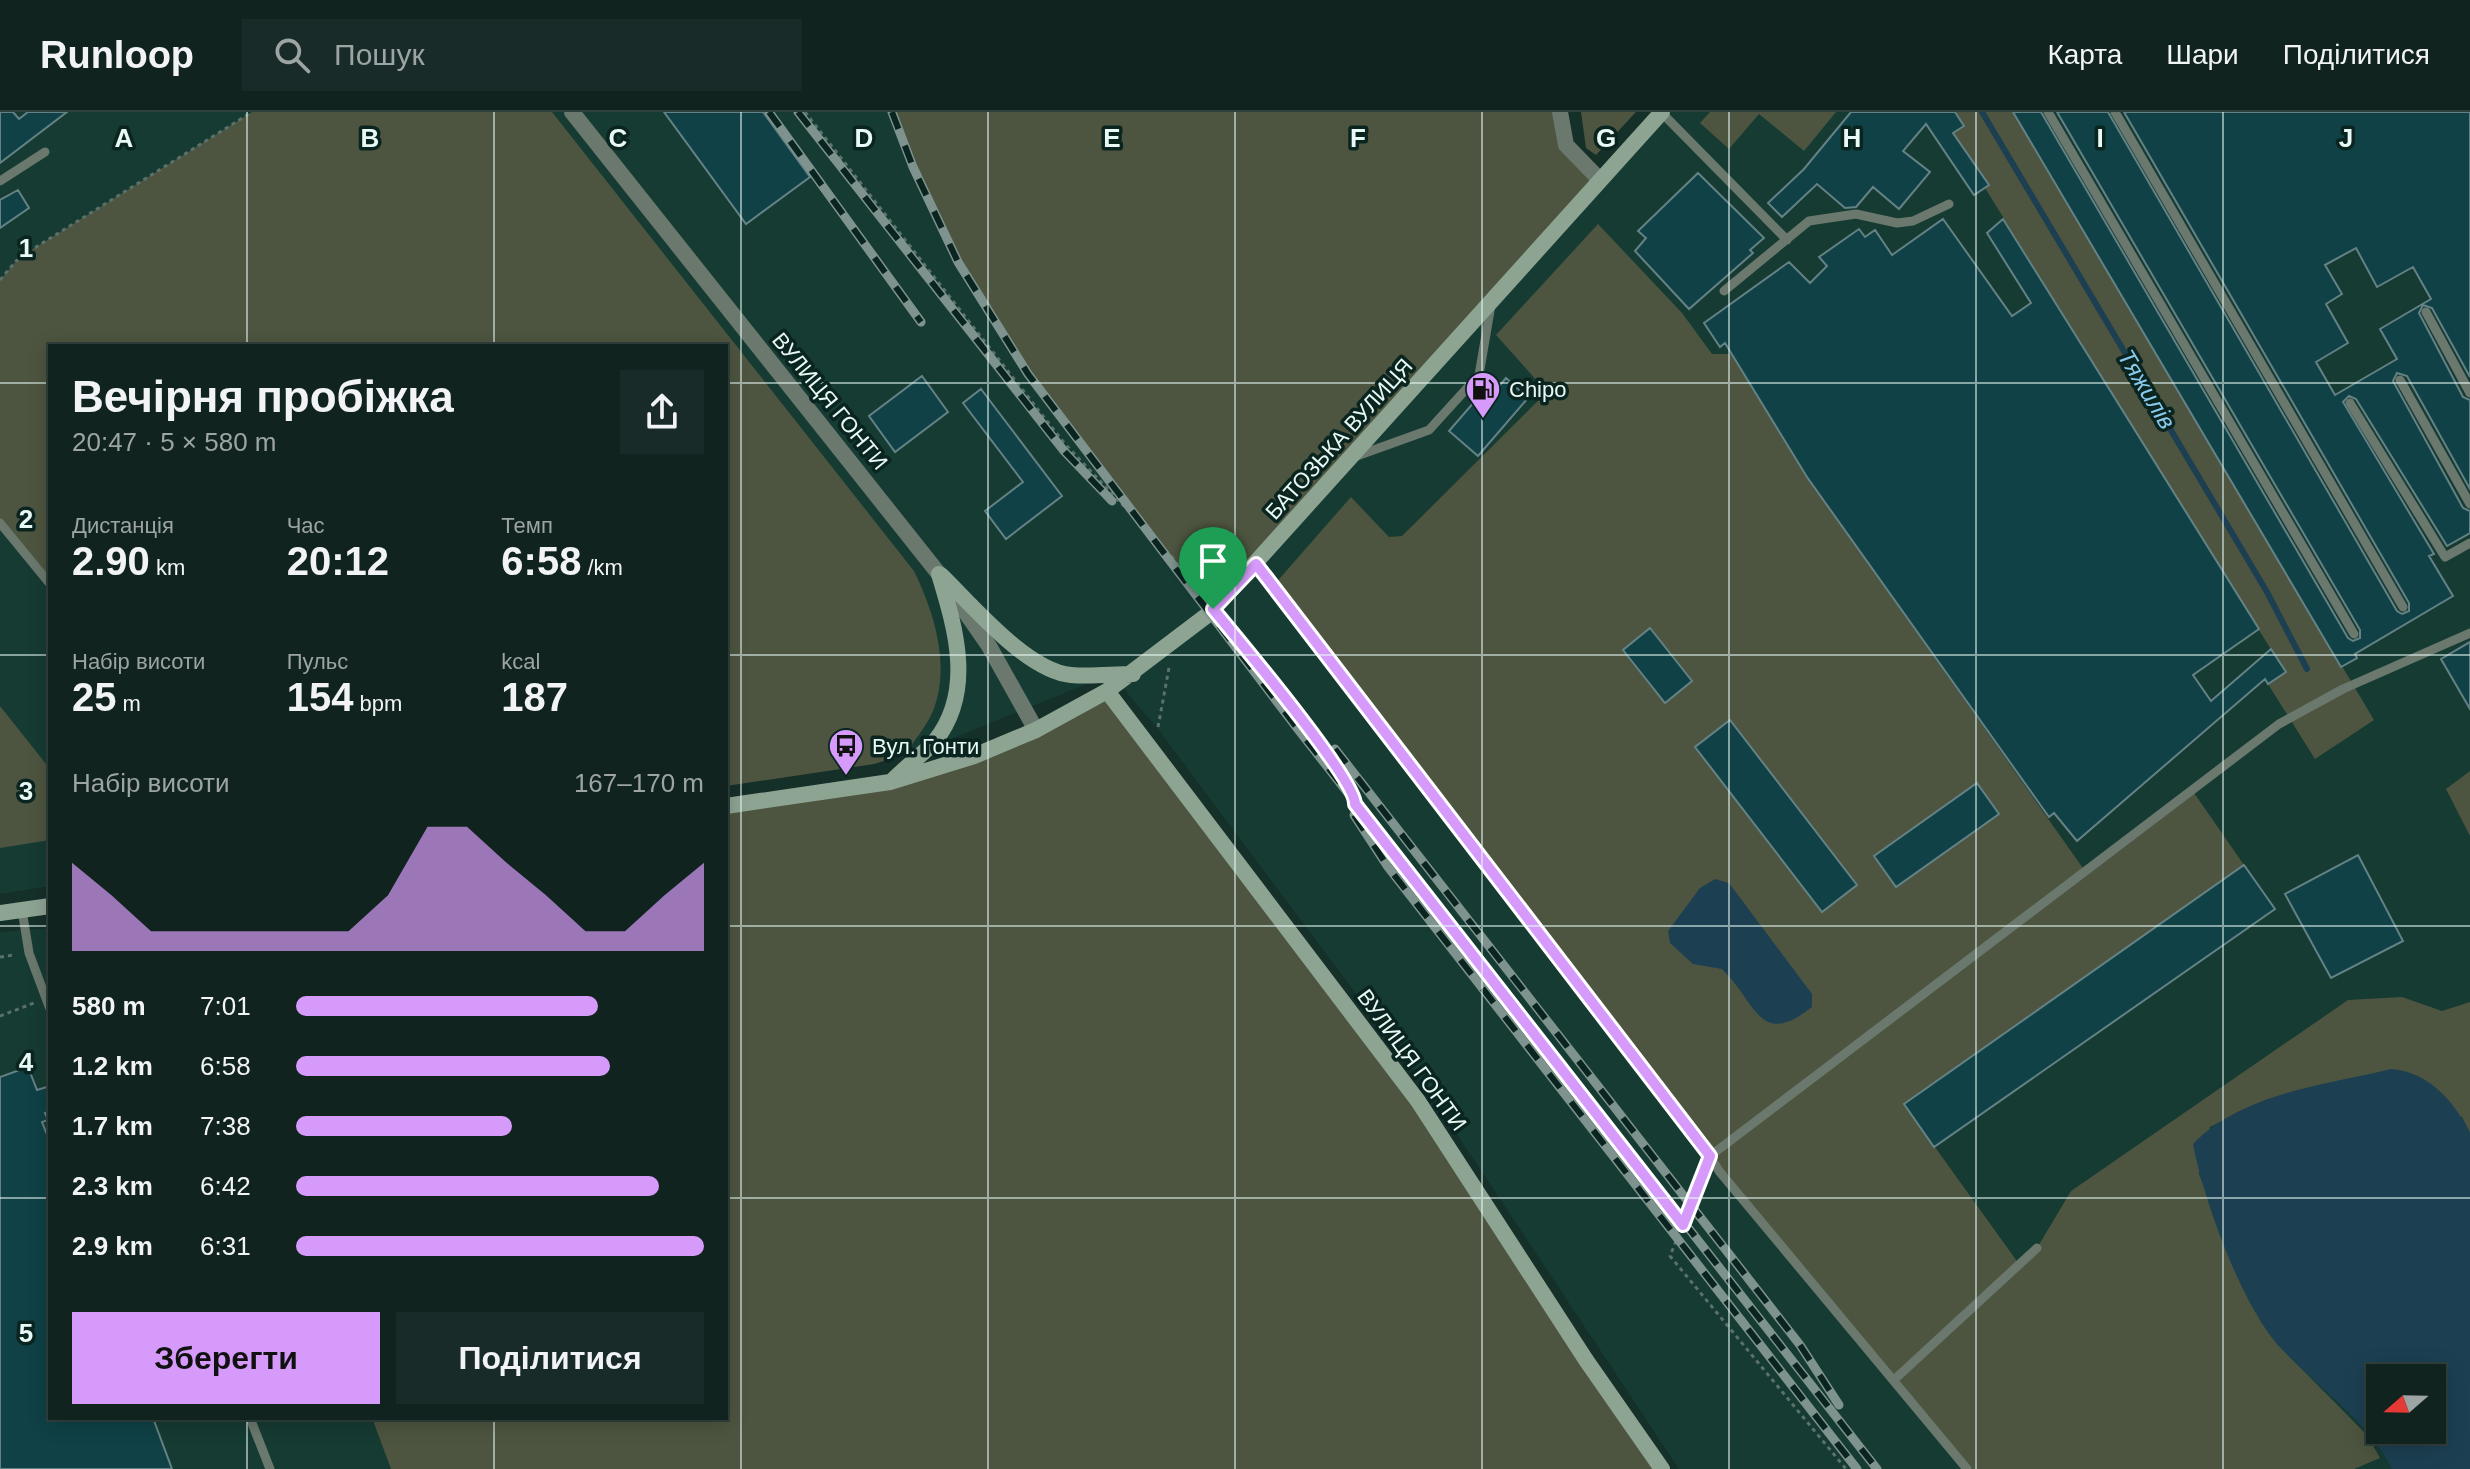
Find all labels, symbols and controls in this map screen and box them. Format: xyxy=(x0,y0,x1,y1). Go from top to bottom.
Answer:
search box xyxy=(242,19,802,91)
icon: search xyxy=(270,33,314,77)
text: Runloop xyxy=(40,34,194,76)
text: Пошук xyxy=(334,38,425,71)
text: Карта xyxy=(2047,39,2122,70)
text: Шари xyxy=(2166,39,2239,70)
text: Поділитися xyxy=(2283,39,2430,70)
text: A xyxy=(115,123,134,153)
text: B xyxy=(361,123,379,153)
text: C xyxy=(609,123,628,153)
text: D xyxy=(855,123,873,153)
text: E xyxy=(1103,123,1121,153)
text: F xyxy=(1350,123,1366,153)
text: G xyxy=(1596,123,1616,153)
text: H xyxy=(1843,123,1861,153)
text: I xyxy=(2096,123,2104,153)
text: J xyxy=(2339,123,2353,153)
text: 1 xyxy=(19,233,33,263)
street label: ВУЛИЦЯ ГОНТИ xyxy=(767,328,893,474)
water label: Тяжилів xyxy=(2113,344,2181,434)
street label: БАТОЗЬКА ВУЛИЦЯ xyxy=(1260,354,1418,524)
button: share xyxy=(620,370,704,454)
fuel station icon: Chipo xyxy=(1464,370,1502,420)
text: Вечірня пробіжка xyxy=(72,372,454,421)
place label: Chipo xyxy=(1509,377,1566,402)
text: 20:47 · 5 × 580 m xyxy=(72,427,277,457)
text: 2 xyxy=(19,504,33,534)
text: Дистанція xyxy=(72,513,174,538)
text: Час xyxy=(287,513,325,538)
text: Темп xyxy=(501,513,553,538)
pin xyxy=(1179,527,1247,609)
text: 2.90 xyxy=(72,539,150,583)
text: 20:12 xyxy=(287,539,389,583)
text: 6:58 xyxy=(501,539,581,583)
icon: arrive xyxy=(1191,539,1235,583)
text: km xyxy=(150,555,185,580)
text: /km xyxy=(581,555,623,580)
text: Набір висоти xyxy=(72,649,205,674)
text: Пульс xyxy=(287,649,348,674)
text: kcal xyxy=(501,649,540,674)
text: 25 xyxy=(72,675,117,719)
text: 154 xyxy=(287,675,353,719)
text: 187 xyxy=(501,675,568,719)
text: m xyxy=(117,691,141,716)
text: bpm xyxy=(353,691,402,716)
bus stop icon: Вул. Гонти xyxy=(827,727,865,777)
place label: Вул. Гонти xyxy=(872,734,979,759)
text: Набір висоти xyxy=(72,768,230,798)
text: 167–170 m xyxy=(574,768,704,798)
text: 3 xyxy=(19,776,33,806)
street label: ВУЛИЦЯ ГОНТИ xyxy=(1352,984,1472,1136)
text: 580 m xyxy=(72,991,146,1021)
text: 7:01 xyxy=(200,991,251,1021)
text: 4 xyxy=(19,1047,34,1077)
text: 1.2 km xyxy=(72,1051,153,1081)
text: 6:58 xyxy=(200,1051,251,1081)
text: 1.7 km xyxy=(72,1111,153,1141)
text: 7:38 xyxy=(200,1111,251,1141)
text: 2.3 km xyxy=(72,1171,153,1201)
text: 6:42 xyxy=(200,1171,251,1201)
text: 2.9 km xyxy=(72,1231,153,1261)
text: 6:31 xyxy=(200,1231,251,1261)
button: Зберегти xyxy=(72,1312,380,1404)
button: Поділитися xyxy=(396,1312,704,1404)
text: 5 xyxy=(19,1318,33,1348)
north arrow xyxy=(2366,1364,2446,1444)
map controls xyxy=(2366,1364,2446,1444)

